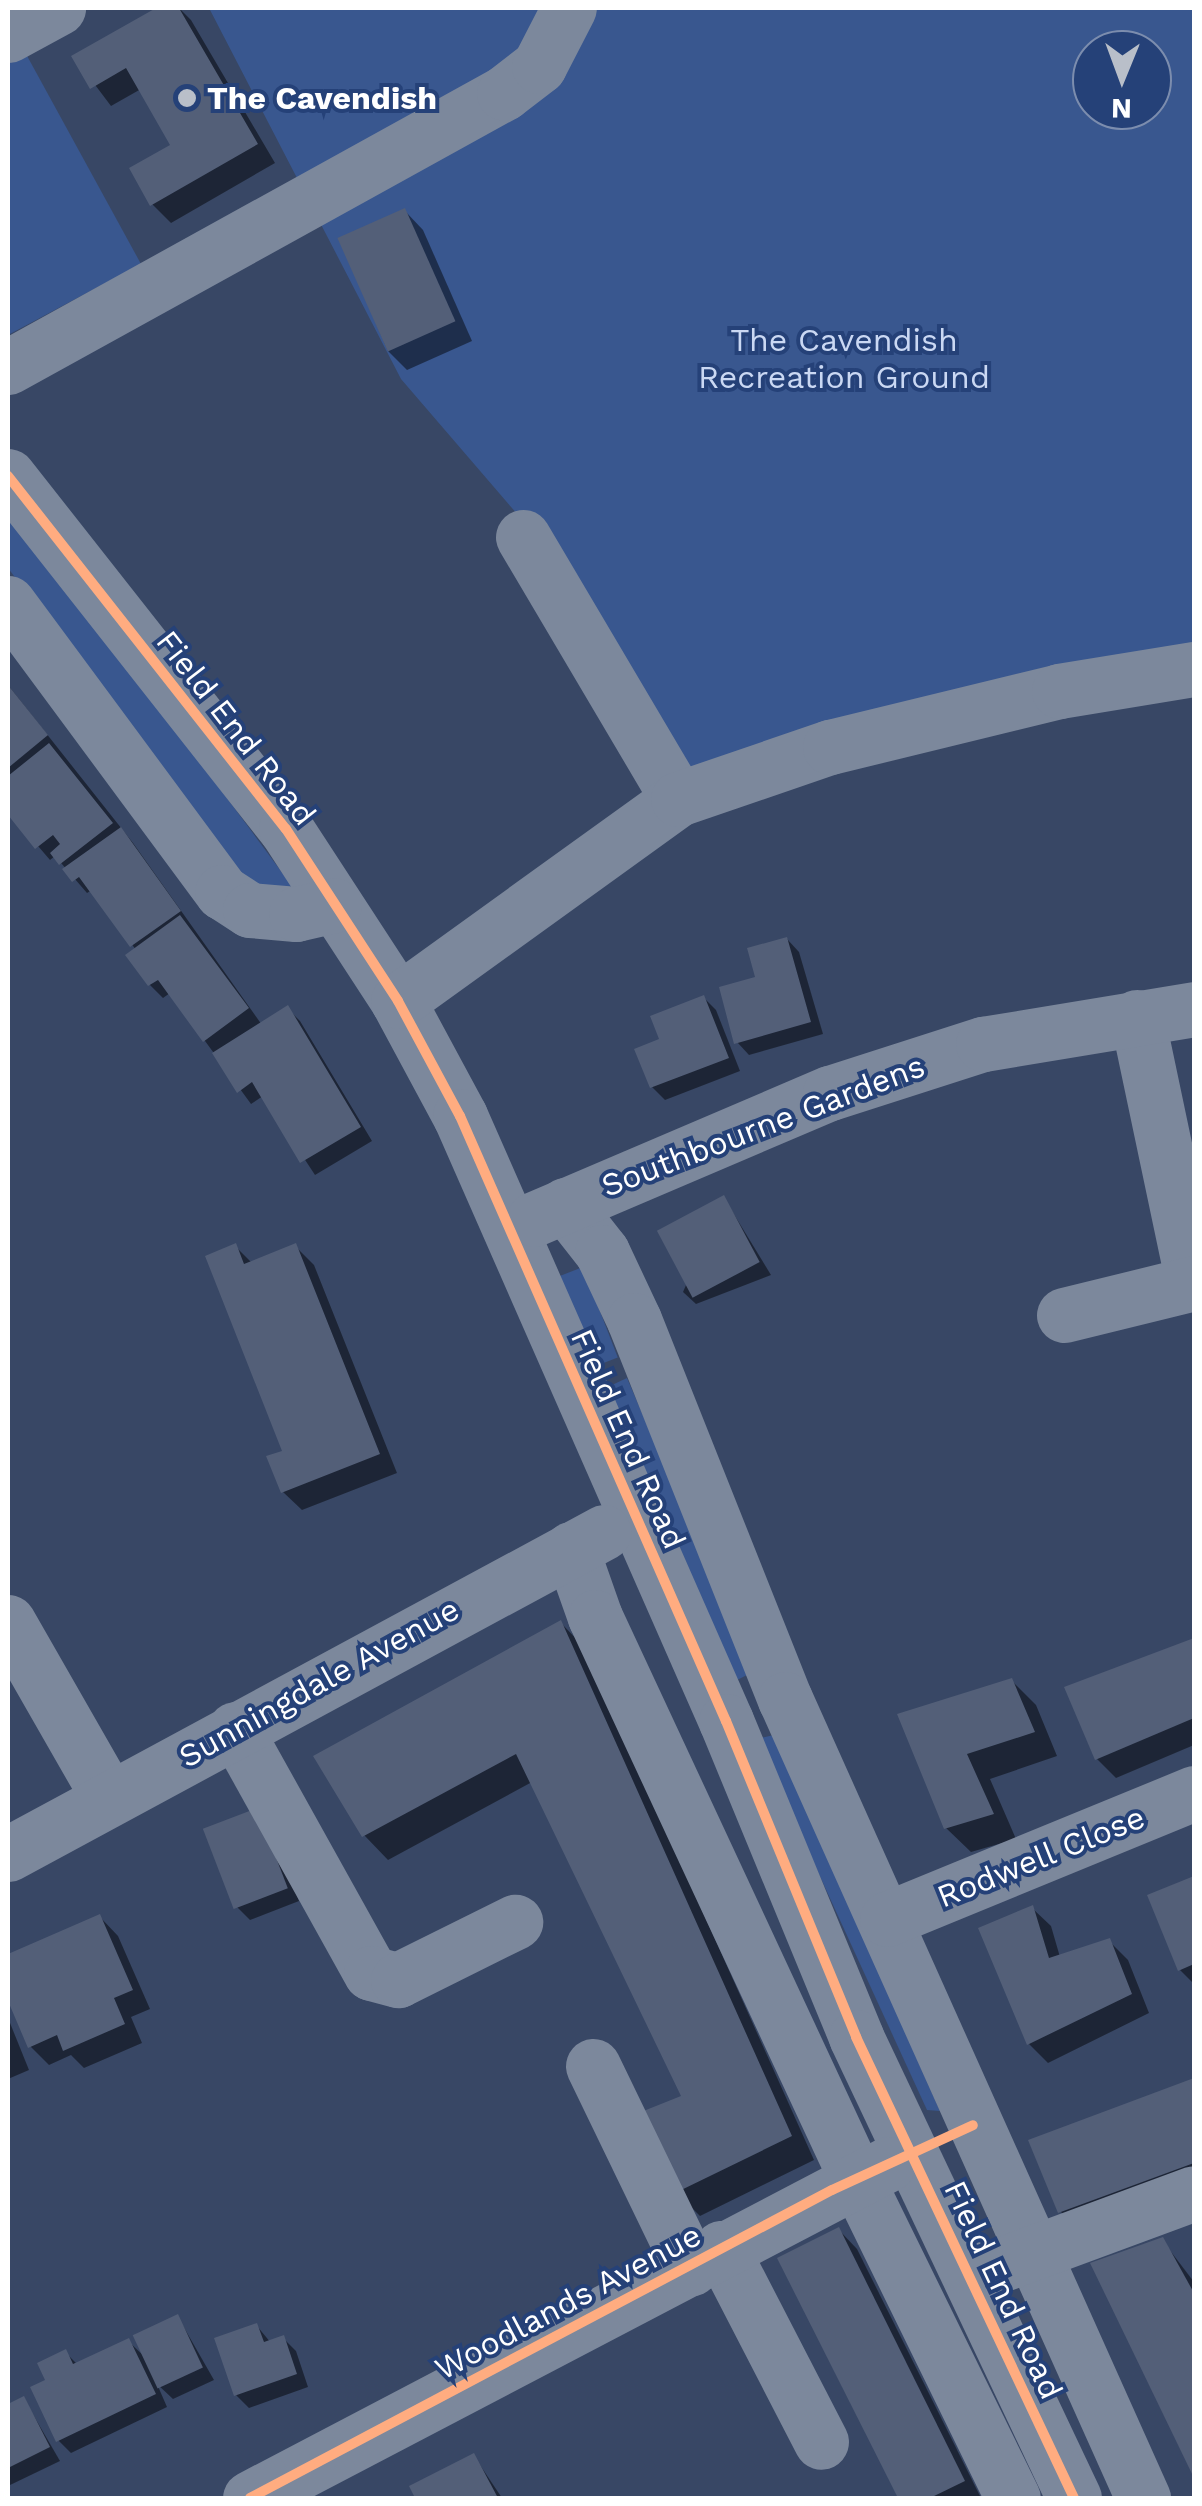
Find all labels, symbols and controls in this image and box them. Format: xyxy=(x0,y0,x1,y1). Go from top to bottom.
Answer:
north arrow xyxy=(1072,30,1172,130)
place label: The Cavendish xyxy=(207,79,437,117)
marker: The Cavendish xyxy=(176,87,198,109)
text: N xyxy=(1111,92,1132,125)
park label: The Cavendish Recreation Ground xyxy=(698,322,990,397)
street label: Field End Road xyxy=(148,623,324,833)
street label: Southbourne Gardens xyxy=(596,1047,930,1205)
street label: Field End Road xyxy=(562,1323,694,1555)
street label: Sunningdale Avenue xyxy=(172,1590,466,1776)
street label: Rodwell Close xyxy=(931,1798,1151,1916)
street label: Field End Road xyxy=(936,2175,1070,2405)
street label: Woodlands Avenue xyxy=(428,2215,708,2389)

